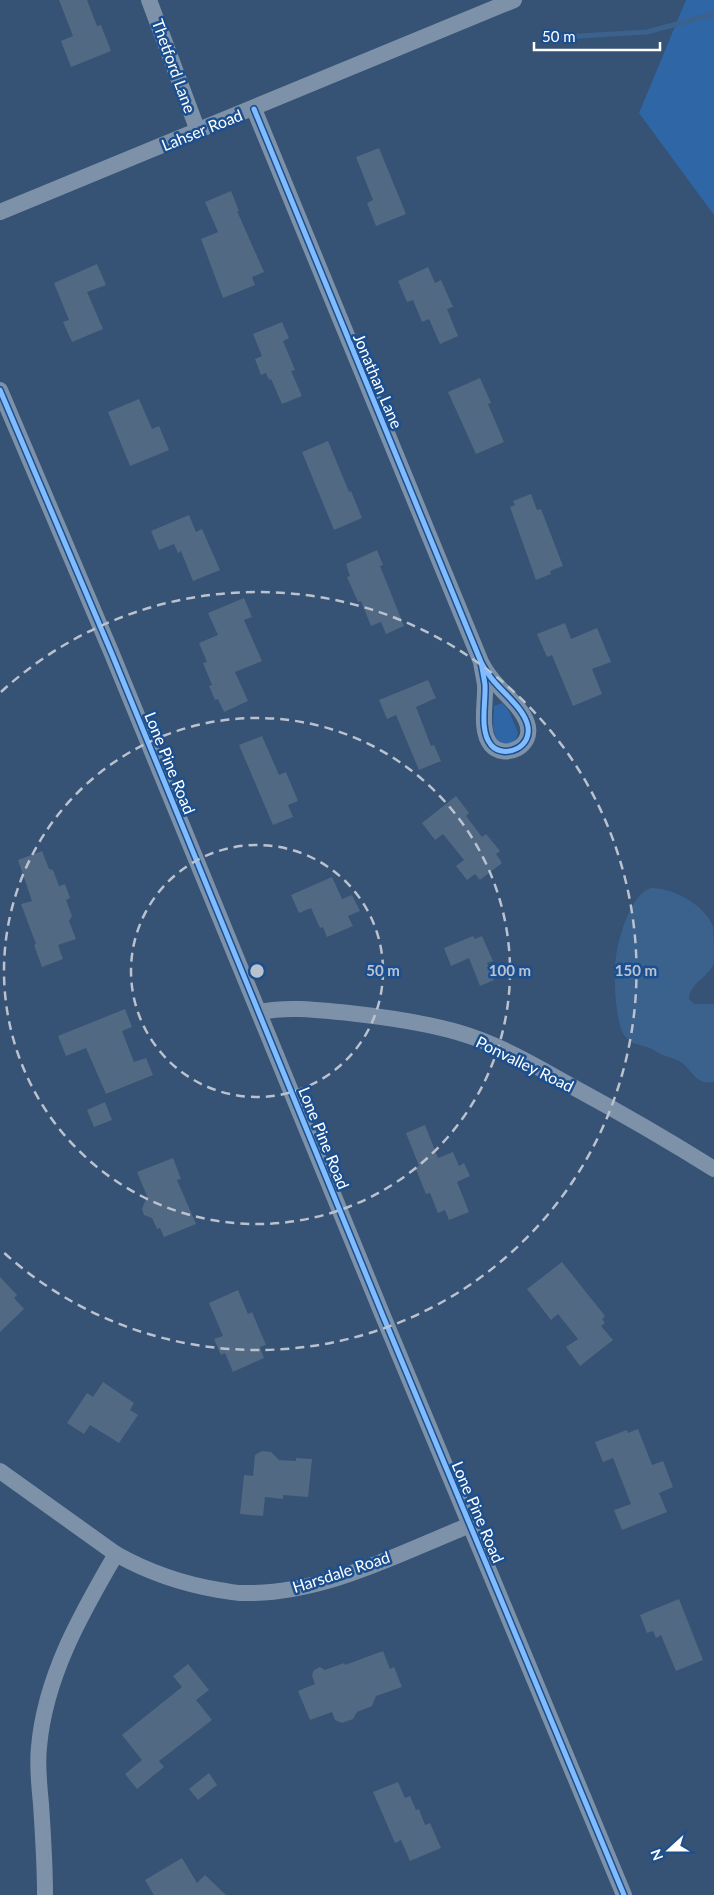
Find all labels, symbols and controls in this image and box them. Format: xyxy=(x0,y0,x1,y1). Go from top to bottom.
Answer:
street label: Thetford Lane xyxy=(149,16,200,115)
scale bar xyxy=(534,20,660,52)
text: 50 m xyxy=(542,27,576,45)
street label: Lahser Road xyxy=(159,105,245,154)
street label: Jonathan Lane xyxy=(350,330,407,431)
street label: Lone Pine Road xyxy=(141,709,200,817)
text: 50 m xyxy=(366,961,400,979)
text: 100 m xyxy=(489,961,531,979)
text: 150 m xyxy=(615,961,657,979)
centre of rings xyxy=(248,962,266,980)
street label: Ponvalley Road xyxy=(473,1032,577,1095)
street label: Lone Pine Road xyxy=(295,1084,354,1192)
street label: Lone Pine Road xyxy=(449,1458,508,1565)
street label: Harsdale Road xyxy=(290,1547,392,1596)
north arrow xyxy=(644,1825,694,1875)
text: N xyxy=(647,1847,666,1863)

